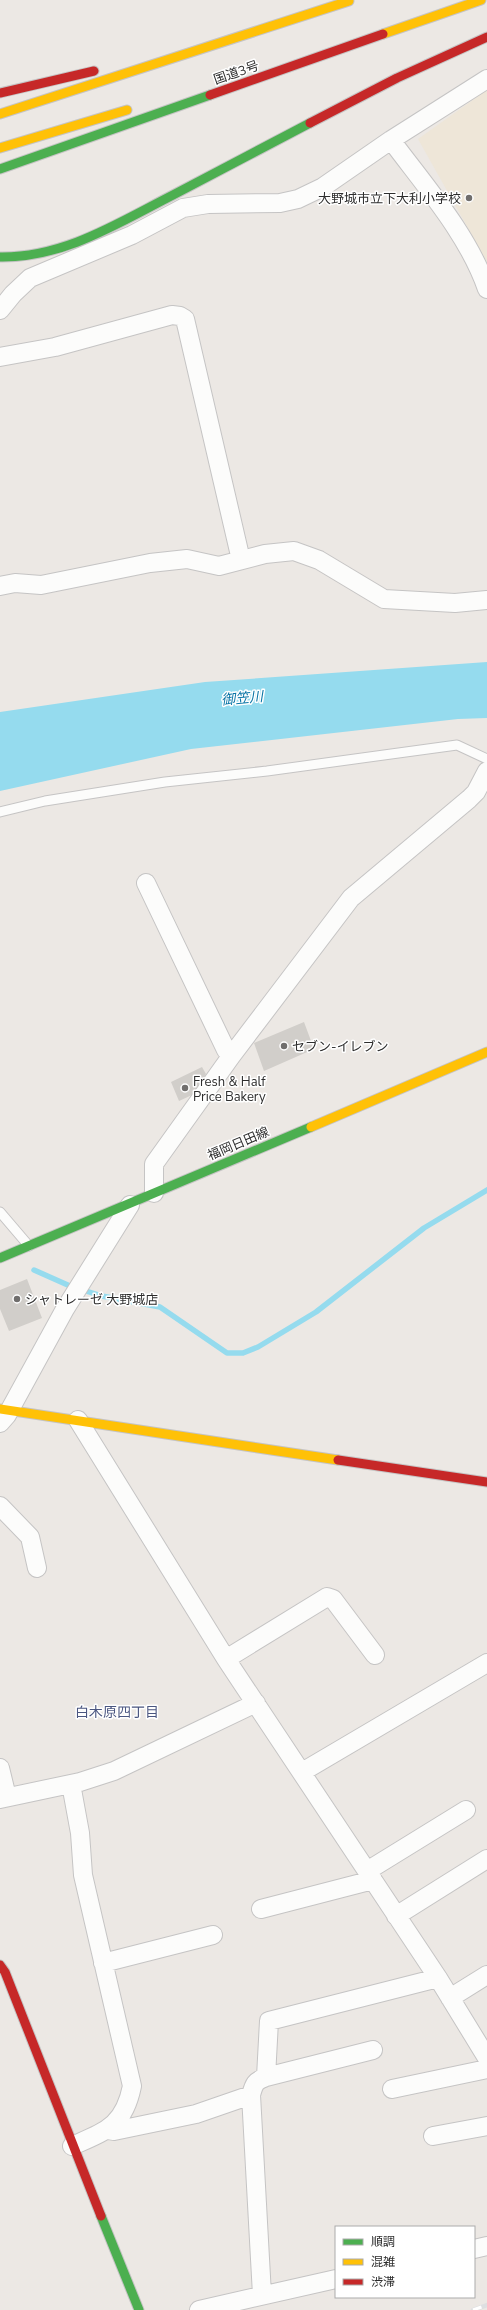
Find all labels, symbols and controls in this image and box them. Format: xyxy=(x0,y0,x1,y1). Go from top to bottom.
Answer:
street label: 国道3号 xyxy=(211,57,261,89)
place label: 大野城市立下大利小学校 xyxy=(318,190,461,208)
marker: 大野城市立下大利小学校 xyxy=(464,193,474,203)
water label: 御笠川 xyxy=(220,687,266,710)
place label: セブン-イレブン xyxy=(292,1038,389,1056)
marker: セブン-イレブン xyxy=(279,1041,289,1051)
place label: Fresh & Half Price Bakery xyxy=(193,1073,266,1106)
marker: Fresh & Half Price Bakery xyxy=(180,1083,190,1093)
street label: 福岡日田線 xyxy=(205,1123,272,1165)
place label: シャトレーゼ 大野城店 xyxy=(25,1291,158,1309)
marker: シャトレーゼ 大野城店 xyxy=(12,1294,22,1304)
district label: 白木原四丁目 xyxy=(75,1703,159,1722)
legend xyxy=(335,2226,475,2298)
text: 順調 xyxy=(371,2234,395,2250)
text: 混雑 xyxy=(371,2254,395,2270)
text: 渋滞 xyxy=(371,2274,395,2290)

